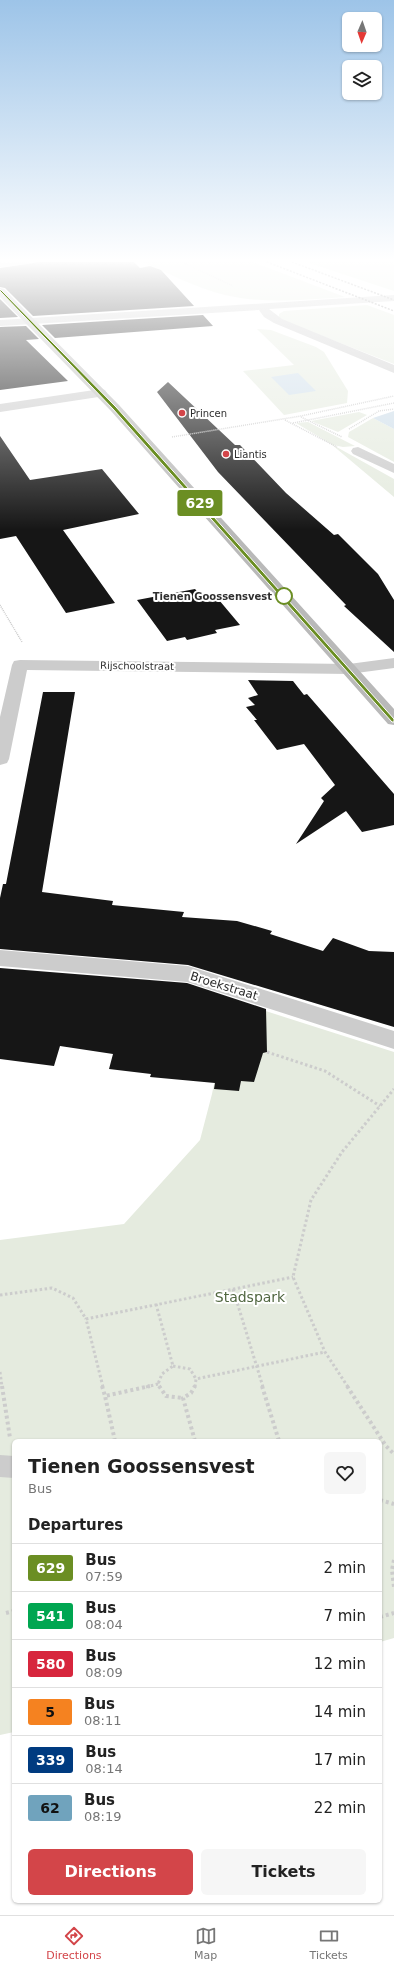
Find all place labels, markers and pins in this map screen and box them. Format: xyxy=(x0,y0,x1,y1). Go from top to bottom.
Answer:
marker: Princen xyxy=(177,408,187,418)
place label: Princen xyxy=(190,408,227,419)
marker: Liantis xyxy=(221,449,231,459)
place label: Liantis xyxy=(234,449,267,460)
marker: Tienen Goossensvest xyxy=(275,587,293,605)
place label: Tienen Goossensvest xyxy=(153,591,272,602)

